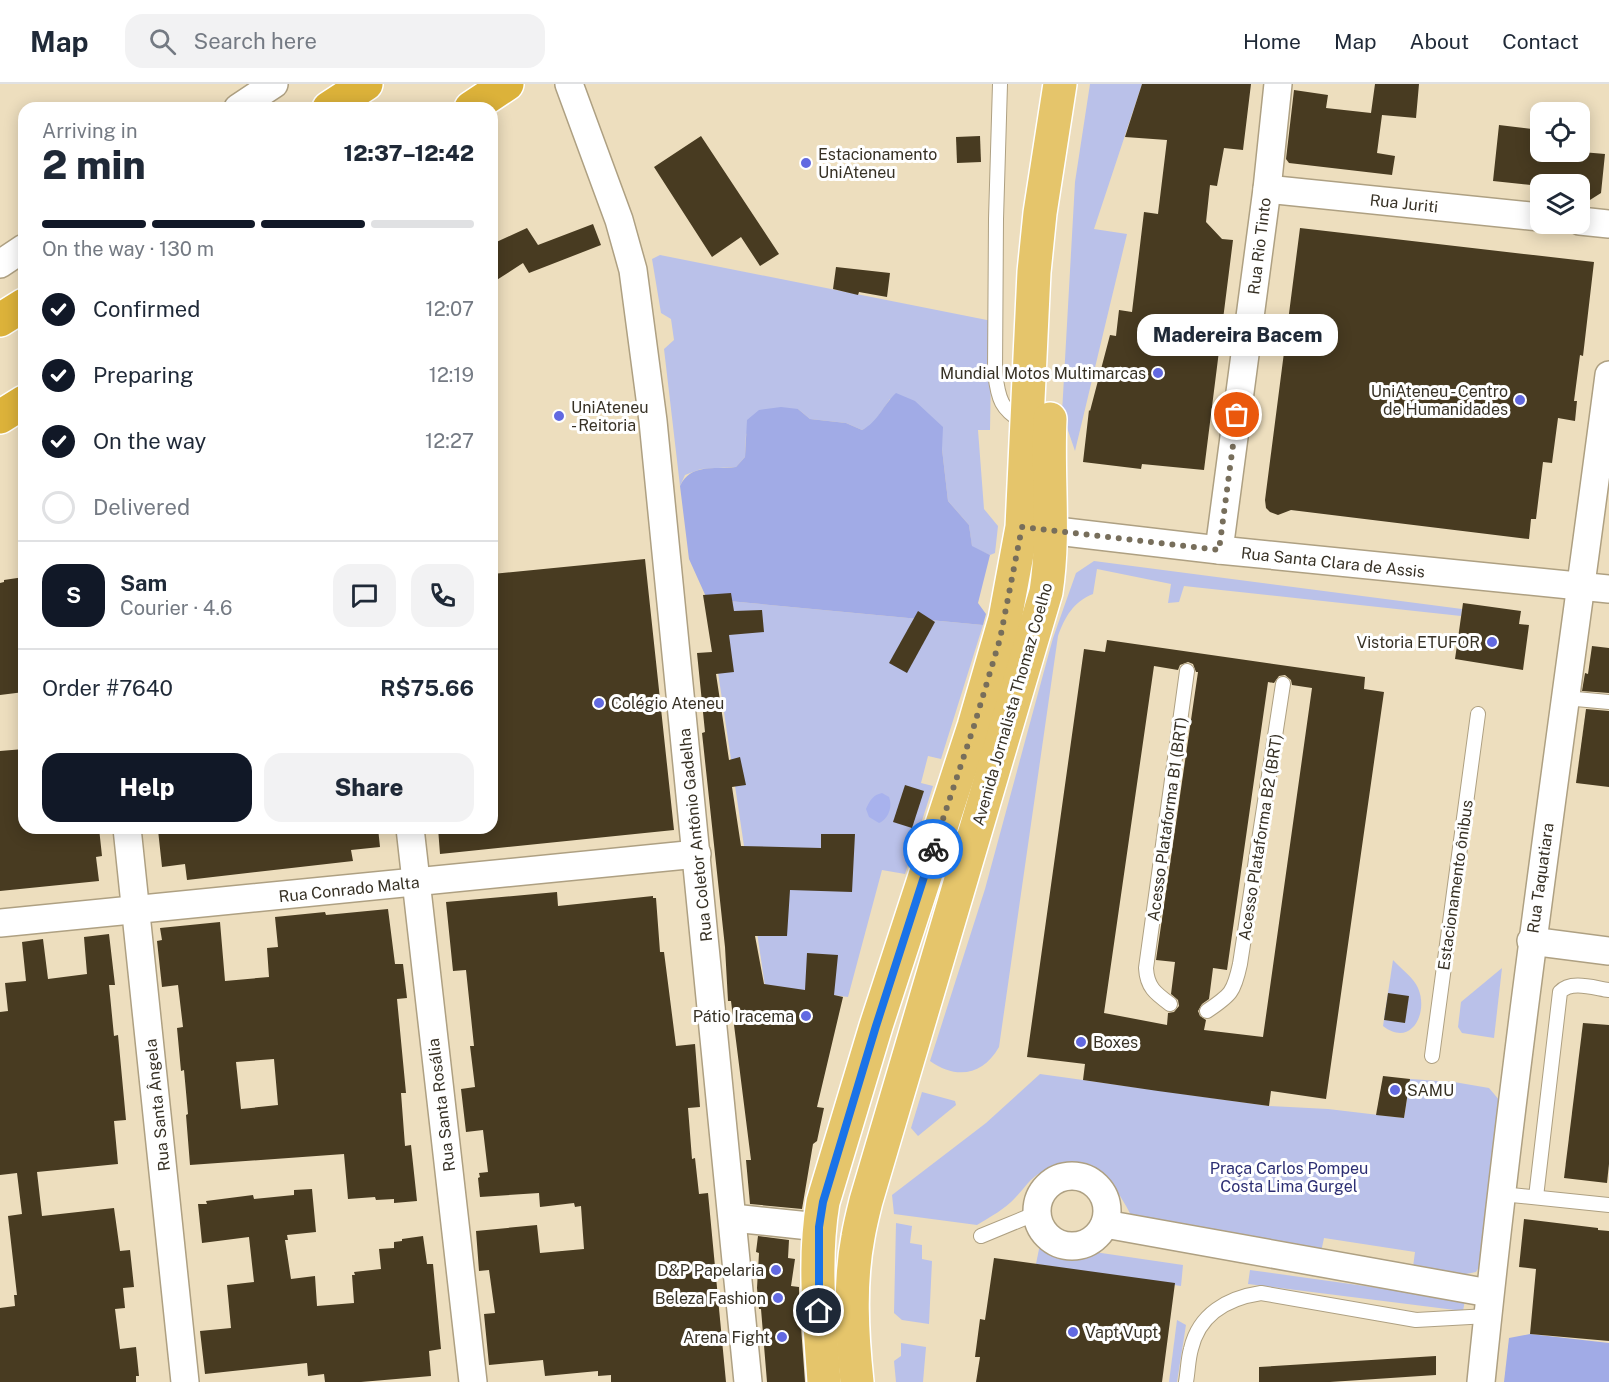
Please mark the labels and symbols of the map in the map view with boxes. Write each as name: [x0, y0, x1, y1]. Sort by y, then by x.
place label: Estacionamento UniAteneu: [818, 145, 937, 182]
marker: Estacionamento UniAteneu: [799, 156, 813, 170]
street label: Rua Juriti: [1369, 190, 1439, 217]
street label: Rua Rio Tinto: [1244, 196, 1275, 296]
callout: Madereira Bacem: [1136, 313, 1338, 355]
place label: Mundial Motos Multimarcas: [940, 364, 1146, 383]
marker: Mundial Motos Multimarcas: [1151, 366, 1165, 380]
place label: UniAteneu - Centro de Humanidades: [1371, 382, 1508, 419]
pin: [1211, 389, 1262, 440]
marker: UniAteneu - Centro de Humanidades: [1513, 393, 1527, 407]
place label: UniAteneu - Reitoria: [571, 398, 649, 435]
marker: UniAteneu - Reitoria: [552, 409, 566, 423]
street label: Rua Santa Clara de Assis: [1240, 543, 1426, 582]
street label: Avenida Jornalista Thomaz Coelho: [969, 580, 1056, 828]
place label: Vistoria ETUFOR: [1356, 633, 1480, 652]
marker: Vistoria ETUFOR: [1485, 635, 1499, 649]
place label: Colégio Ateneu: [611, 694, 724, 713]
marker: Colégio Ateneu: [592, 696, 606, 710]
street label: Acesso Plataforma B1 (BRT): [1144, 716, 1191, 922]
street label: Rua Coletor Antônio Gadelha: [675, 727, 716, 943]
street label: Acesso Plataforma B2 (BRT): [1235, 732, 1286, 942]
street label: Estacionamento ônibus: [1434, 799, 1477, 972]
courier: [903, 819, 963, 879]
street label: Rua Taquatiara: [1523, 822, 1558, 934]
street label: Rua Conrado Malta: [278, 873, 420, 906]
place label: Pátio Iracema: [693, 1007, 794, 1026]
marker: Pátio Iracema: [799, 1009, 813, 1023]
place label: Boxes: [1093, 1033, 1138, 1052]
marker: Boxes: [1074, 1035, 1088, 1049]
street label: Rua Santa Rosália: [424, 1037, 459, 1173]
street label: Rua Santa Ângela: [140, 1038, 174, 1172]
place label: SAMU: [1407, 1081, 1454, 1100]
marker: SAMU: [1388, 1083, 1402, 1097]
park label: Praça Carlos Pompeu Costa Lima Gurgel: [1210, 1159, 1368, 1196]
place label: D&P Papelaria: [657, 1261, 764, 1280]
marker: D&P Papelaria: [769, 1263, 783, 1277]
pin: [793, 1285, 844, 1336]
place label: Beleza Fashion: [655, 1289, 766, 1308]
marker: Beleza Fashion: [771, 1291, 785, 1305]
place label: Vapt Vupt: [1085, 1323, 1158, 1342]
marker: Vapt Vupt: [1066, 1325, 1080, 1339]
place label: Arena Fight: [683, 1328, 770, 1347]
marker: Arena Fight: [775, 1330, 789, 1344]

